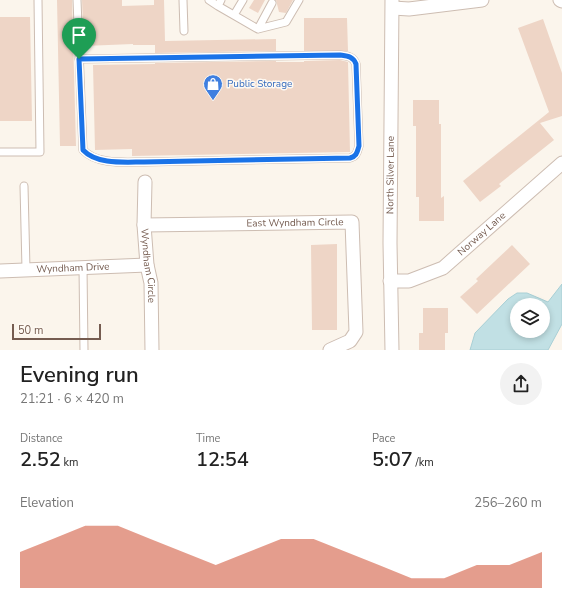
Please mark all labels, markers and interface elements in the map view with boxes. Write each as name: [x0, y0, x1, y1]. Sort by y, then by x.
pin: [62, 18, 96, 59]
icon: arrive: [68, 24, 90, 46]
shop icon: Public Storage: [202, 73, 224, 101]
place label: Public Storage: [227, 77, 292, 91]
street label: North Silver Lane: [383, 136, 398, 214]
street label: Norway Lane: [455, 209, 509, 259]
street label: East Wyndham Circle: [246, 215, 344, 231]
street label: Wyndham Circle: [137, 228, 158, 303]
street label: Wyndham Drive: [36, 260, 110, 277]
map controls: [510, 298, 550, 338]
button: layers: [510, 298, 550, 338]
scale bar: [12, 322, 101, 341]
text: 50 m: [18, 323, 43, 338]
text: Evening run: [20, 360, 139, 390]
button: share: [500, 363, 542, 405]
text: 21:21 · 6 × 420 m: [20, 390, 124, 408]
text: Distance: [20, 431, 63, 446]
text: Time: [196, 431, 220, 446]
text: Pace: [372, 431, 395, 446]
text: 2.52: [20, 446, 61, 473]
text: 12:54: [196, 446, 249, 473]
text: 5:07: [372, 446, 413, 473]
text: km: [61, 455, 79, 470]
text: /km: [413, 455, 434, 470]
text: Elevation: [20, 494, 74, 512]
text: 256–260 m: [474, 494, 542, 512]

